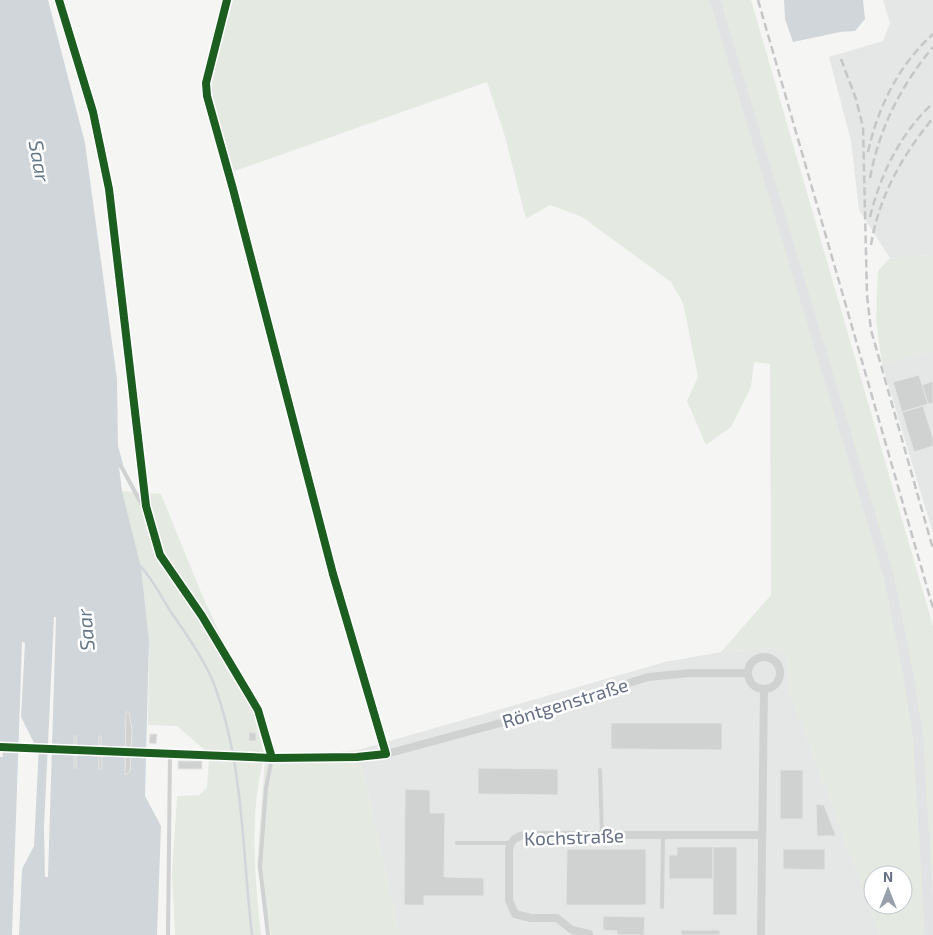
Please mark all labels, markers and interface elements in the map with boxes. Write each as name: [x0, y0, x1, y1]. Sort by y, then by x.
water label: Saar: [25, 138, 56, 185]
water label: Saar: [71, 607, 99, 652]
street label: Röntgenstraße: [499, 672, 631, 733]
street label: Kochstraße: [524, 823, 624, 850]
north arrow: [863, 865, 913, 915]
text: N: [883, 868, 893, 885]

